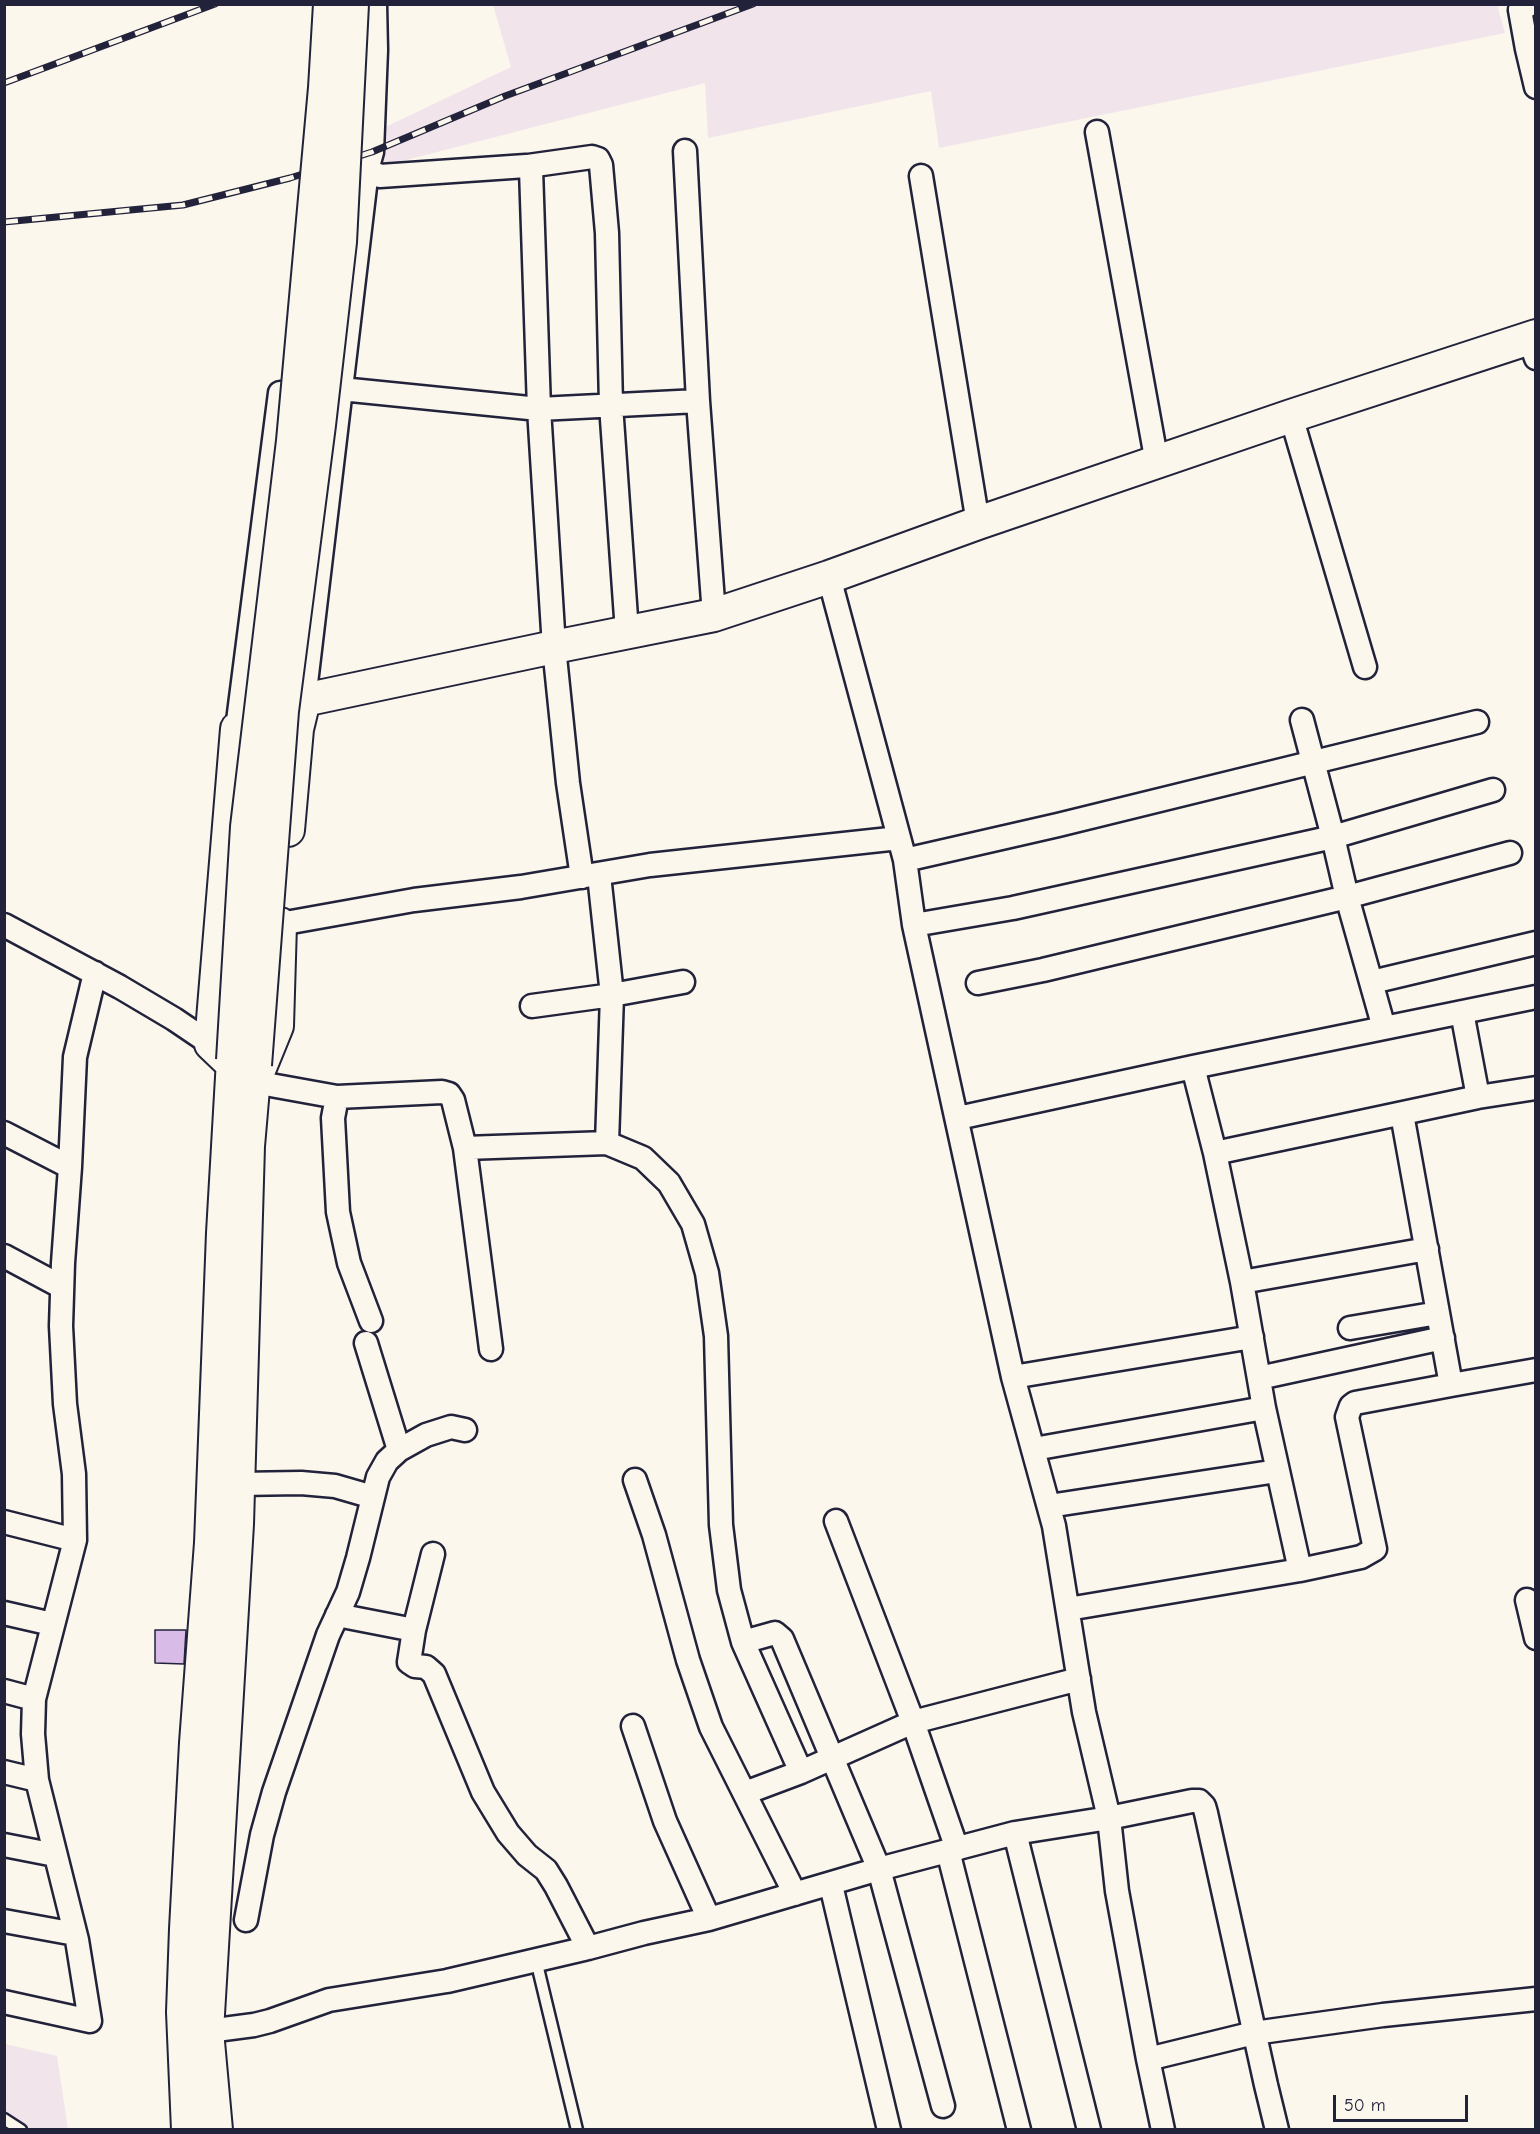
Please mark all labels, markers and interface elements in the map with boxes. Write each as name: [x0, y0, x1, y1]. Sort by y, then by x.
scale bar: [1336, 2083, 1471, 2121]
text: 50 m: [1344, 2095, 1386, 2116]

